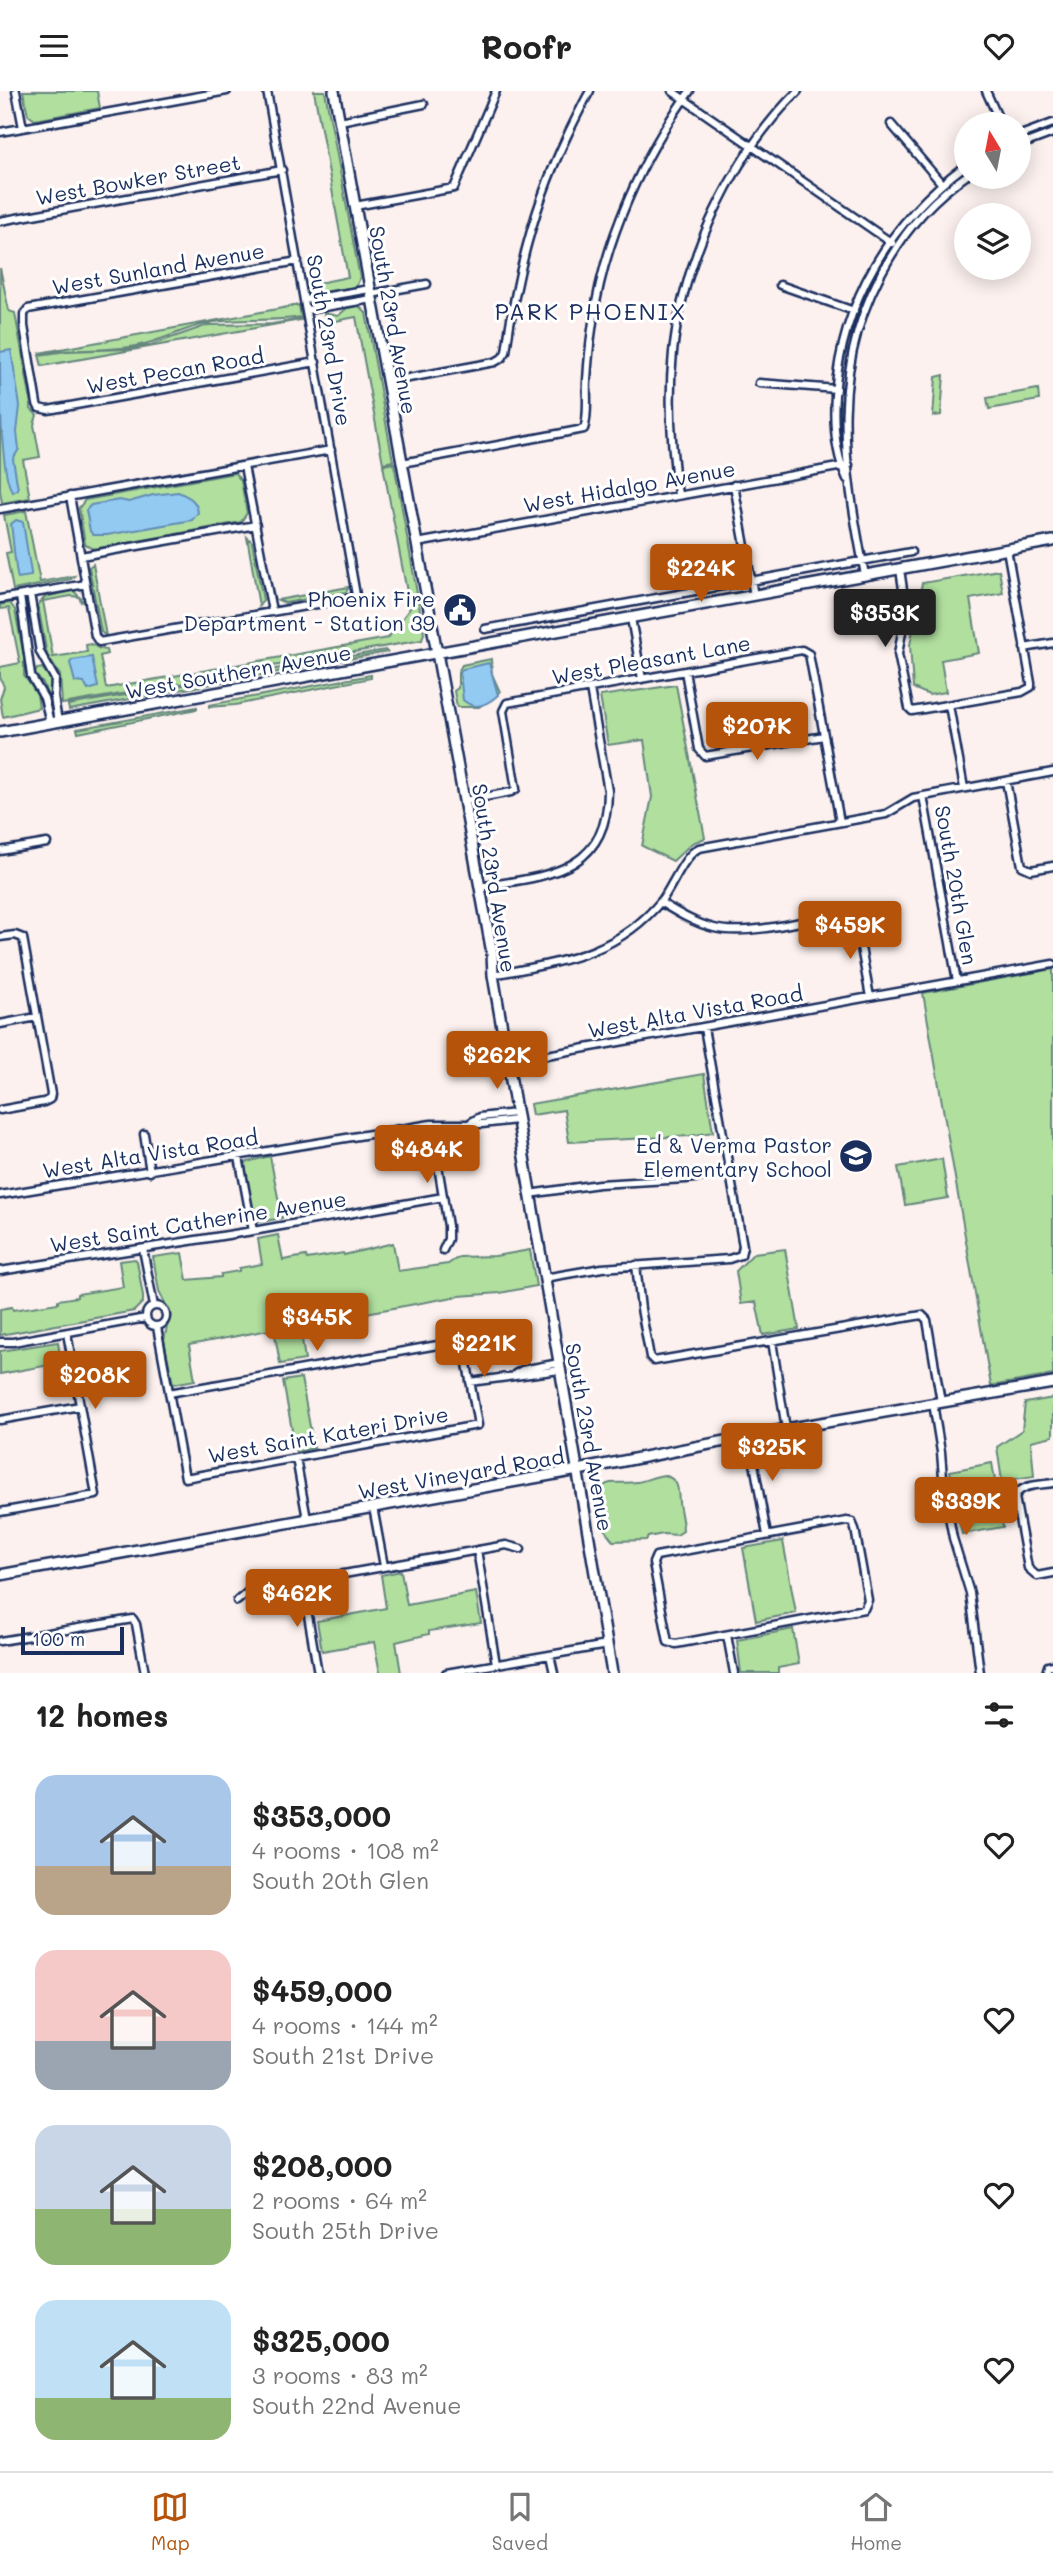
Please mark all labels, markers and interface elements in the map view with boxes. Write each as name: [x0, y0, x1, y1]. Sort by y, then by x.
text: Roofr: [481, 25, 572, 67]
icon: menu: [35, 27, 73, 65]
icon: heart: [980, 27, 1018, 65]
north arrow: [954, 112, 1031, 189]
map controls: [954, 112, 1031, 280]
street label: West Bowker Street: [33, 148, 243, 210]
button: layers: [954, 203, 1031, 280]
street label: South 23rd Avenue: [364, 224, 424, 416]
street label: West Sunland Avenue: [50, 236, 266, 300]
street label: South 23rd Drive: [302, 252, 358, 428]
district label: PARK PHOENIX: [495, 296, 687, 326]
street label: West Pecan Road: [84, 341, 266, 399]
street label: West Hidalgo Avenue: [521, 454, 737, 518]
pin: $224K: [652, 545, 750, 604]
text: $224K: [666, 552, 736, 582]
place label: Phoenix Fire Department - Station 39: [184, 585, 435, 636]
pin: $353K: [836, 589, 934, 649]
public building icon: Phoenix Fire Department - Station 39: [441, 591, 479, 629]
text: $353K: [850, 597, 920, 627]
street label: West Pleasant Lane: [549, 628, 753, 690]
street label: West Southern Avenue: [123, 638, 353, 704]
pin: $207K: [708, 703, 806, 762]
text: $207K: [722, 710, 792, 740]
street label: South 23rd Avenue: [467, 782, 523, 974]
street label: South 20th Glen: [930, 803, 984, 967]
pin: $459K: [801, 901, 899, 961]
text: $459K: [814, 909, 886, 939]
street label: West Alta Vista Road: [585, 979, 805, 1043]
pin: $262K: [448, 1031, 546, 1091]
text: $262K: [463, 1039, 531, 1069]
street label: West Alta Vista Road: [40, 1123, 260, 1183]
pin: $484K: [378, 1125, 476, 1185]
place label: Ed & Verma Pastor Elementary School: [636, 1131, 832, 1182]
text: $484K: [391, 1133, 463, 1163]
school or university icon: Ed & Verma Pastor Elementary School: [837, 1137, 875, 1175]
street label: West Saint Catherine Avenue: [48, 1184, 348, 1258]
pin: $345K: [268, 1293, 366, 1353]
text: $345K: [281, 1301, 353, 1331]
pin: $221K: [435, 1319, 533, 1379]
text: $221K: [451, 1327, 517, 1357]
street label: South 23rd Avenue: [560, 1341, 620, 1533]
pin: $208K: [46, 1351, 144, 1411]
text: $208K: [59, 1359, 131, 1389]
street label: West Saint Kateri Drive: [206, 1400, 450, 1468]
pin: $325K: [723, 1423, 821, 1483]
text: $325K: [737, 1431, 807, 1461]
street label: West Vineyard Road: [356, 1442, 566, 1504]
pin: $339K: [917, 1477, 1015, 1537]
text: $339K: [931, 1485, 1001, 1515]
pin: $462K: [248, 1569, 346, 1629]
text: $462K: [262, 1577, 332, 1607]
scale bar: [21, 1624, 124, 1656]
text: 100 m: [32, 1626, 85, 1651]
text: 12 homes: [35, 1695, 168, 1735]
icon: filters: [980, 1696, 1018, 1734]
text: $353,000: [252, 1795, 391, 1835]
icon: home: [91, 1803, 175, 1887]
icon: heart: [980, 1826, 1018, 1864]
text: 4 rooms · 108 m²: [252, 1835, 439, 1865]
text: South 20th Glen: [252, 1865, 429, 1895]
text: $459,000: [252, 1970, 392, 2010]
icon: home: [91, 1978, 175, 2062]
icon: heart: [980, 2001, 1018, 2039]
text: 4 rooms · 144 m²: [252, 2010, 438, 2040]
text: South 21st Drive: [252, 2040, 434, 2070]
text: $208,000: [252, 2145, 392, 2185]
icon: home: [91, 2153, 175, 2237]
icon: heart: [980, 2176, 1018, 2214]
text: 2 rooms · 64 m²: [252, 2185, 427, 2215]
text: South 25th Drive: [252, 2215, 439, 2245]
text: $325,000: [252, 2320, 390, 2360]
icon: home: [91, 2328, 175, 2412]
icon: heart: [980, 2351, 1018, 2389]
text: 3 rooms · 83 m²: [252, 2360, 428, 2390]
text: South 22nd Avenue: [252, 2390, 462, 2420]
tab: Map: [151, 2488, 190, 2555]
tab: Saved: [492, 2488, 548, 2555]
tab: Home: [850, 2488, 902, 2555]

